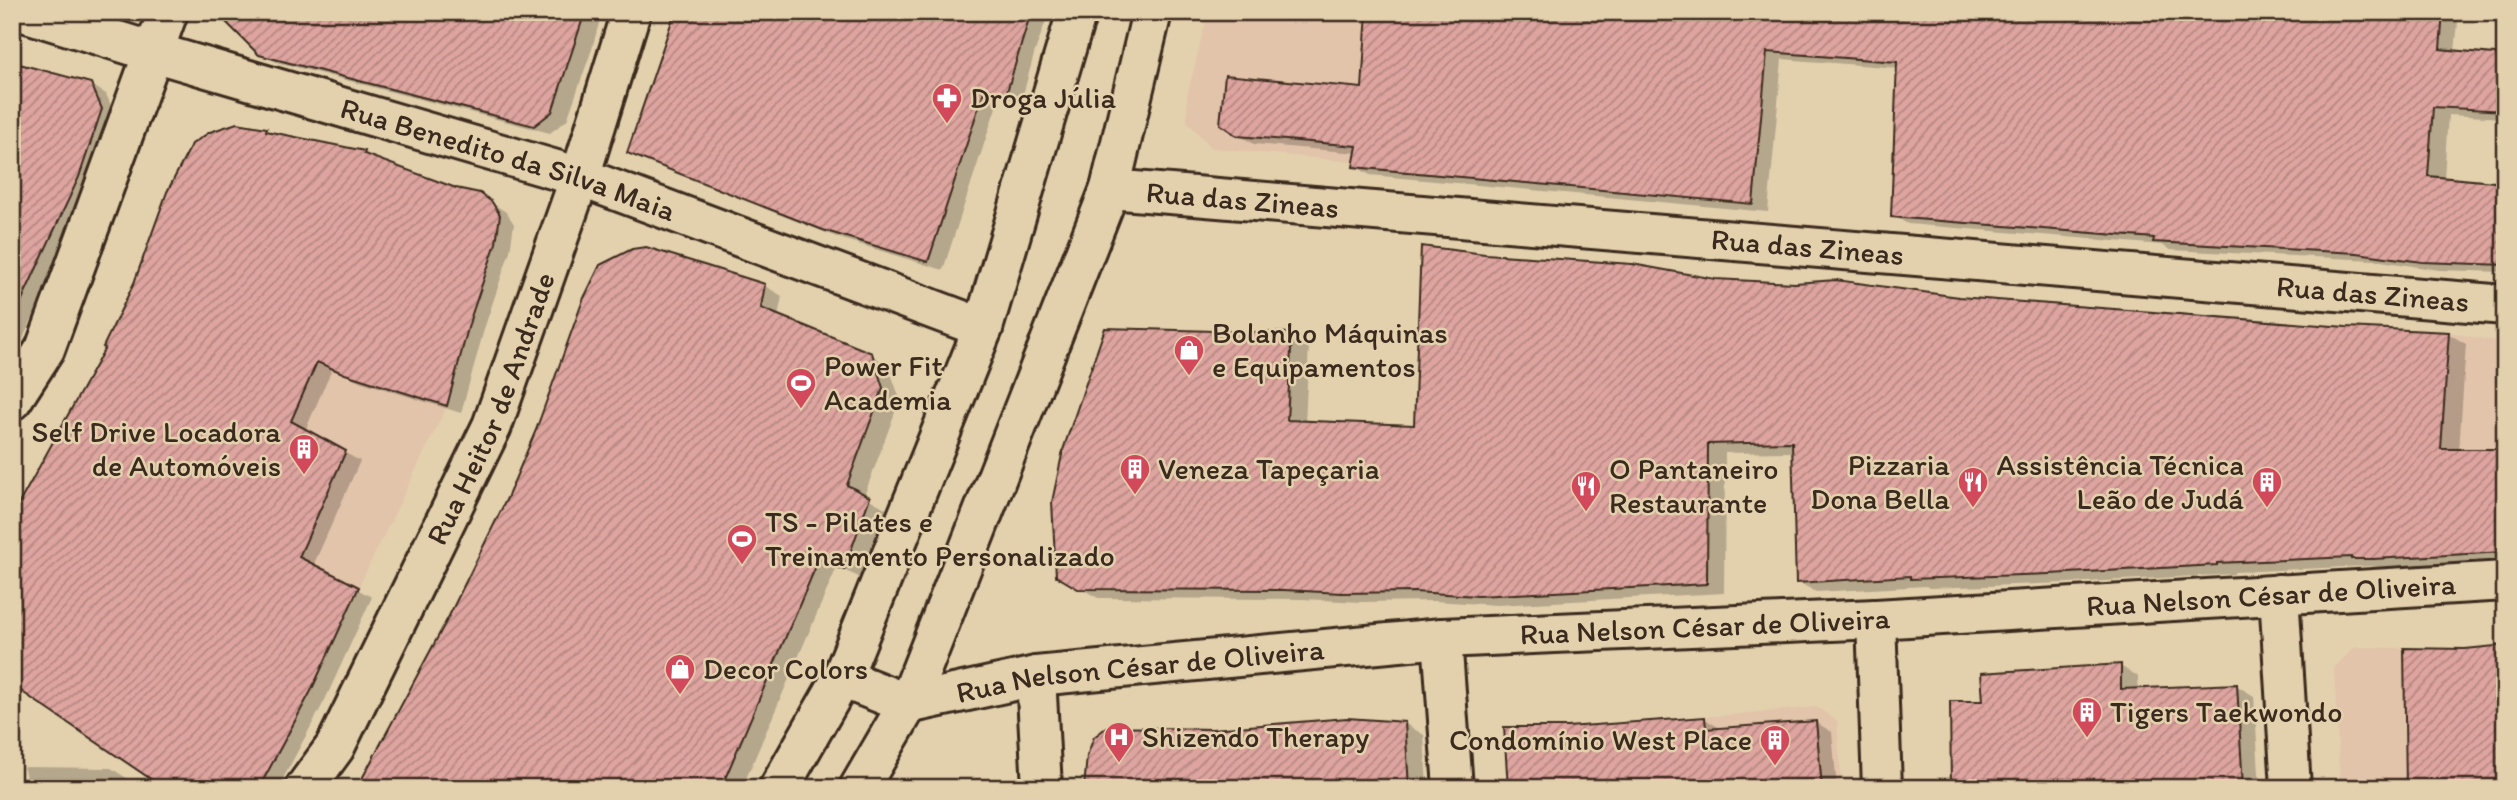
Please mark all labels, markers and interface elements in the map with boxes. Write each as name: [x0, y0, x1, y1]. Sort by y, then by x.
place label: Droga Júlia: [970, 79, 1116, 116]
pharmacy icon: Droga Júlia: [930, 81, 964, 125]
street label: Rua Benedito da Silva Maia: [336, 89, 681, 229]
street label: Rua das Zineas: [1145, 173, 1341, 226]
street label: Rua das Zineas: [1710, 220, 1906, 273]
street label: Rua Heitor de Andrade: [418, 267, 563, 551]
street label: Rua das Zineas: [2275, 267, 2471, 320]
place label: Bolanho Máquinas e Equipamentos: [1212, 314, 1448, 385]
shop icon: Bolanho Máquinas e Equipamentos: [1172, 333, 1206, 377]
place label: Power Fit Academia: [824, 347, 952, 418]
sports icon: Power Fit Academia: [784, 366, 818, 410]
place label: Self Drive Locadora de Automóveis: [32, 413, 281, 484]
building icon: Self Drive Locadora de Automóveis: [287, 432, 321, 476]
place label: Pizzaria Dona Bella: [1810, 446, 1950, 517]
place label: Assistência Técnica Leão de Judá: [1997, 446, 2244, 517]
place label: Veneza Tapeçaria: [1158, 450, 1380, 487]
place label: O Pantaneiro Restaurante: [1609, 450, 1779, 521]
building icon: Veneza Tapeçaria: [1118, 452, 1152, 496]
restaurant icon: Pizzaria Dona Bella: [1956, 465, 1990, 509]
building icon: Assistência Técnica Leão de Judá: [2250, 465, 2284, 509]
restaurant icon: O Pantaneiro Restaurante: [1569, 469, 1603, 513]
place label: TS - Pilates e Treinamento Personalizado: [765, 503, 1115, 574]
sports icon: TS - Pilates e Treinamento Personalizado: [725, 522, 759, 566]
street label: Rua Nelson César de Oliveira: [2085, 565, 2458, 624]
street label: Rua Nelson César de Oliveira: [1519, 599, 1892, 653]
street label: Rua Nelson César de Oliveira: [953, 630, 1326, 711]
place label: Decor Colors: [703, 650, 868, 687]
shop icon: Decor Colors: [663, 652, 697, 696]
place label: Tigers Taekwondo: [2110, 693, 2342, 730]
building icon: Tigers Taekwondo: [2070, 695, 2104, 739]
place label: Shizendo Therapy: [1142, 718, 1369, 755]
hospital icon: Shizendo Therapy: [1102, 720, 1136, 764]
place label: Condomínio West Place: [1449, 721, 1752, 758]
building icon: Condomínio West Place: [1758, 723, 1792, 767]

